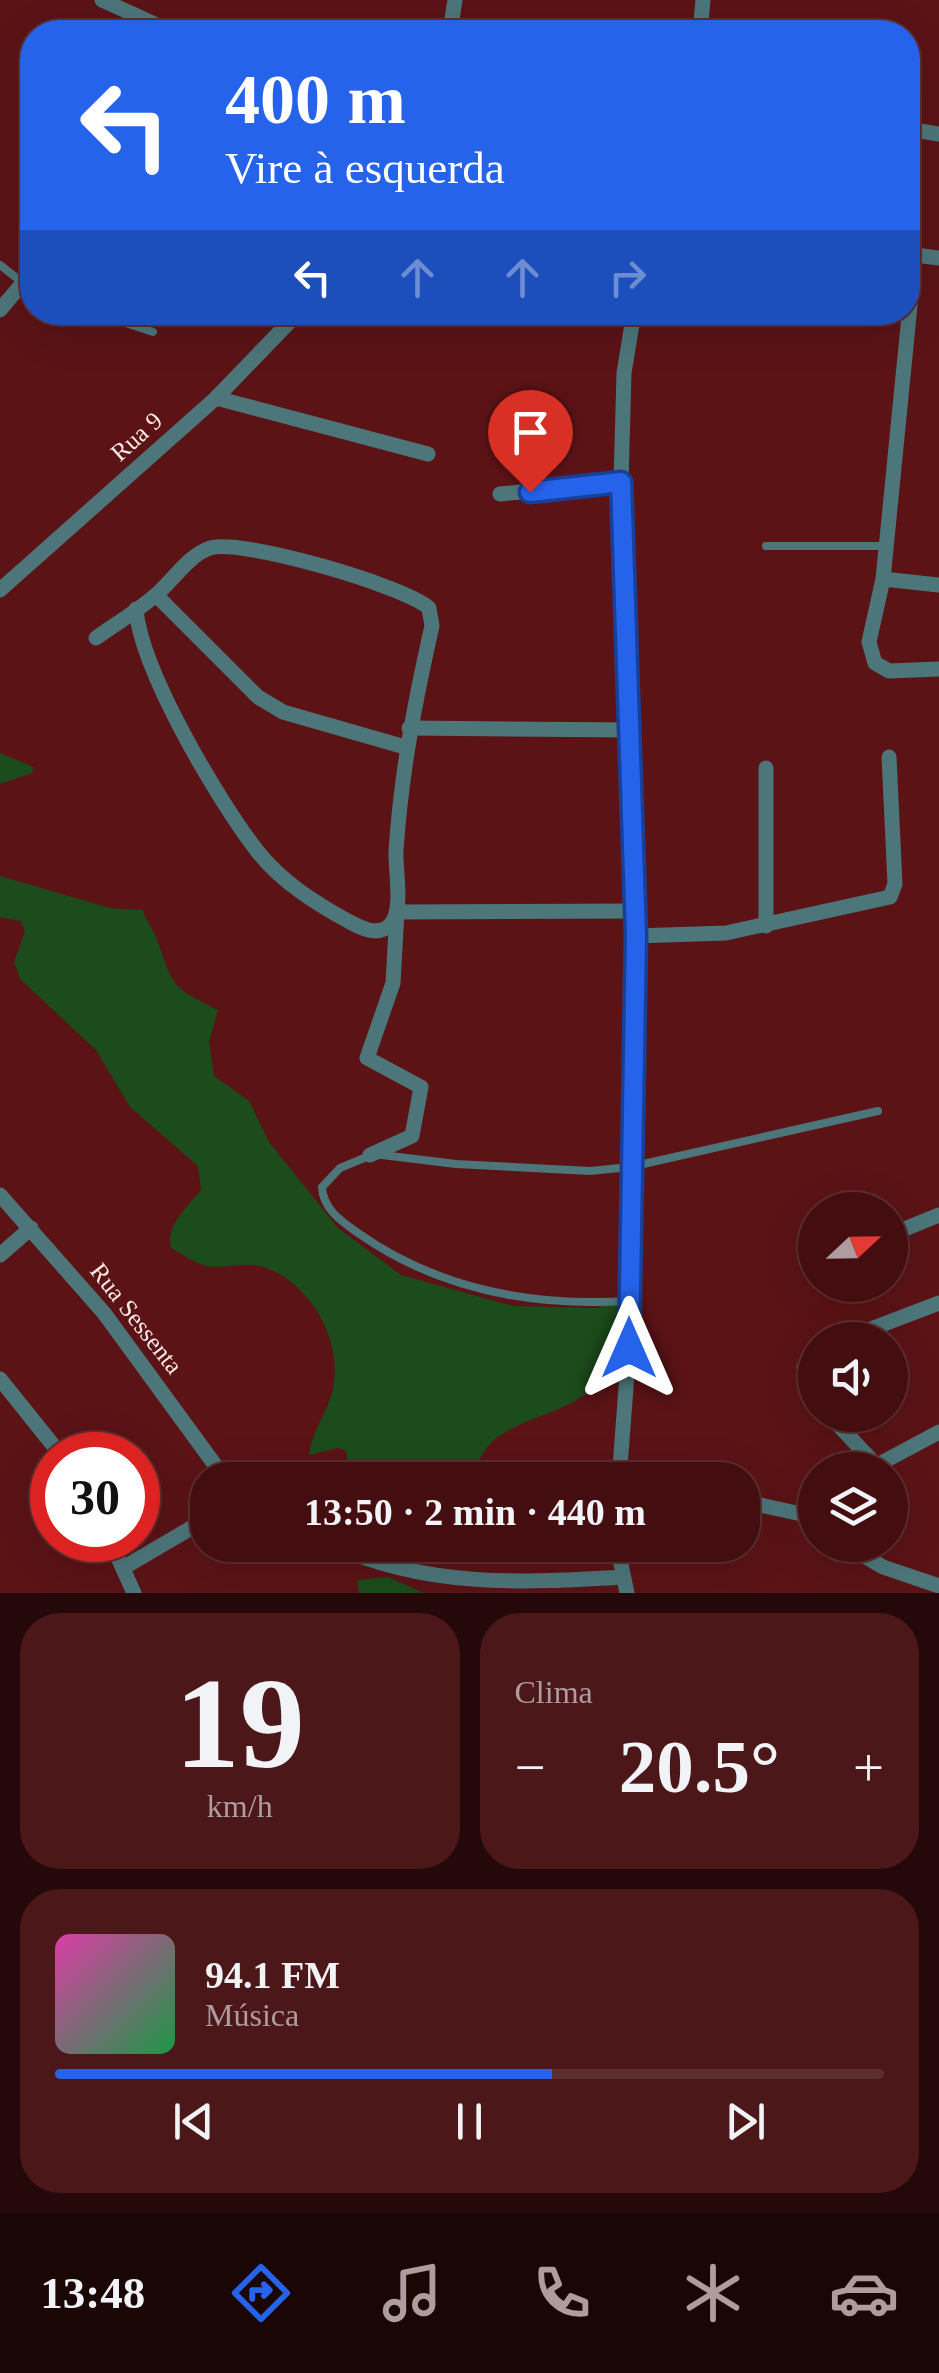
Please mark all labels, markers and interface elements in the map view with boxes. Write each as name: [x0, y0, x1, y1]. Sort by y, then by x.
icon: left: [60, 60, 190, 190]
text: 400 m: [225, 61, 406, 138]
text: Vire à esquerda: [225, 143, 505, 193]
icon: left: [285, 250, 340, 305]
icon: ahead: [390, 250, 445, 305]
icon: ahead: [495, 250, 550, 305]
icon: right: [600, 250, 655, 305]
pin: [488, 390, 573, 493]
icon: arrive: [503, 405, 558, 460]
street label: Rua 9: [105, 407, 167, 466]
north arrow: [798, 1192, 908, 1302]
map controls: [798, 1192, 908, 1562]
street label: Rua Sessenta: [85, 1258, 188, 1379]
position arrow: [577, 1296, 681, 1400]
button: sound: [798, 1322, 908, 1432]
speed limit sign: 30: [30, 1432, 160, 1562]
button: layers: [798, 1452, 908, 1562]
text: 13:50 · 2 min · 440 m: [304, 1491, 646, 1533]
text: 19: [175, 1651, 305, 1795]
text: Clima: [515, 1674, 593, 1710]
text: 20.5°: [619, 1725, 780, 1808]
text: −: [515, 1737, 546, 1798]
text: +: [853, 1737, 884, 1798]
text: km/h: [207, 1788, 273, 1824]
text: 94.1 FM: [205, 1954, 340, 1996]
text: Música: [205, 1997, 299, 2033]
icon: previous: [166, 2094, 221, 2149]
icon: pause: [442, 2094, 497, 2149]
icon: next: [718, 2094, 773, 2149]
icon: directions: [226, 2258, 296, 2328]
icon: music: [377, 2258, 447, 2328]
icon: phone: [527, 2258, 597, 2328]
icon: climate: [678, 2258, 748, 2328]
icon: car: [829, 2258, 899, 2328]
text: 13:48: [40, 2268, 145, 2318]

